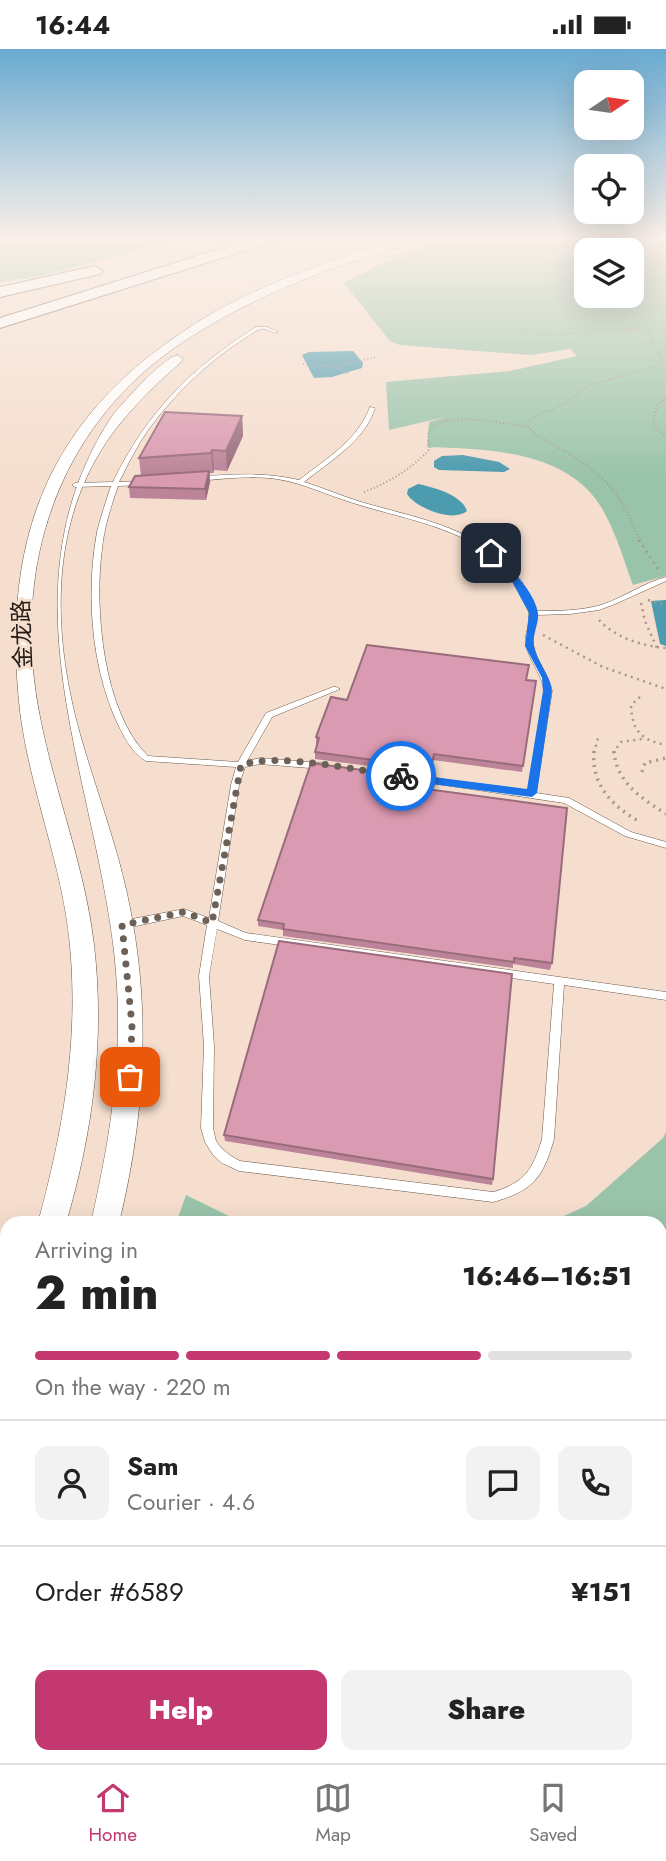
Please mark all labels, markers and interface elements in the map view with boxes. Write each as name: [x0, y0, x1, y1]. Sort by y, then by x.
text: 16:44: [35, 6, 110, 44]
north arrow: [574, 70, 644, 140]
map controls: [574, 70, 644, 308]
button: locate: [574, 154, 644, 224]
button: layers: [574, 238, 644, 308]
pin: [461, 523, 521, 583]
icon: home: [472, 534, 510, 572]
street label: 金龙路: [4, 599, 40, 669]
courier: [366, 741, 436, 811]
icon: bike: [382, 757, 420, 795]
pin: [100, 1047, 160, 1107]
icon: bag: [111, 1058, 149, 1096]
text: Arriving in: [35, 1233, 138, 1267]
text: 16:46–16:51: [462, 1257, 632, 1295]
text: 2 min: [35, 1260, 159, 1326]
text: On the way · 220 m: [35, 1370, 231, 1404]
button: person: [35, 1446, 109, 1520]
button: chat: [466, 1446, 540, 1520]
button: phone: [558, 1446, 632, 1520]
text: Sam: [127, 1447, 179, 1485]
text: Courier · 4.6: [127, 1485, 255, 1519]
text: Order #6589: [35, 1573, 184, 1611]
text: ¥151: [571, 1573, 632, 1611]
button: Help: [35, 1670, 327, 1750]
button: Share: [341, 1670, 632, 1750]
tab: Home: [89, 1779, 137, 1848]
tab: Map: [314, 1779, 352, 1848]
tab: Saved: [529, 1779, 577, 1848]

